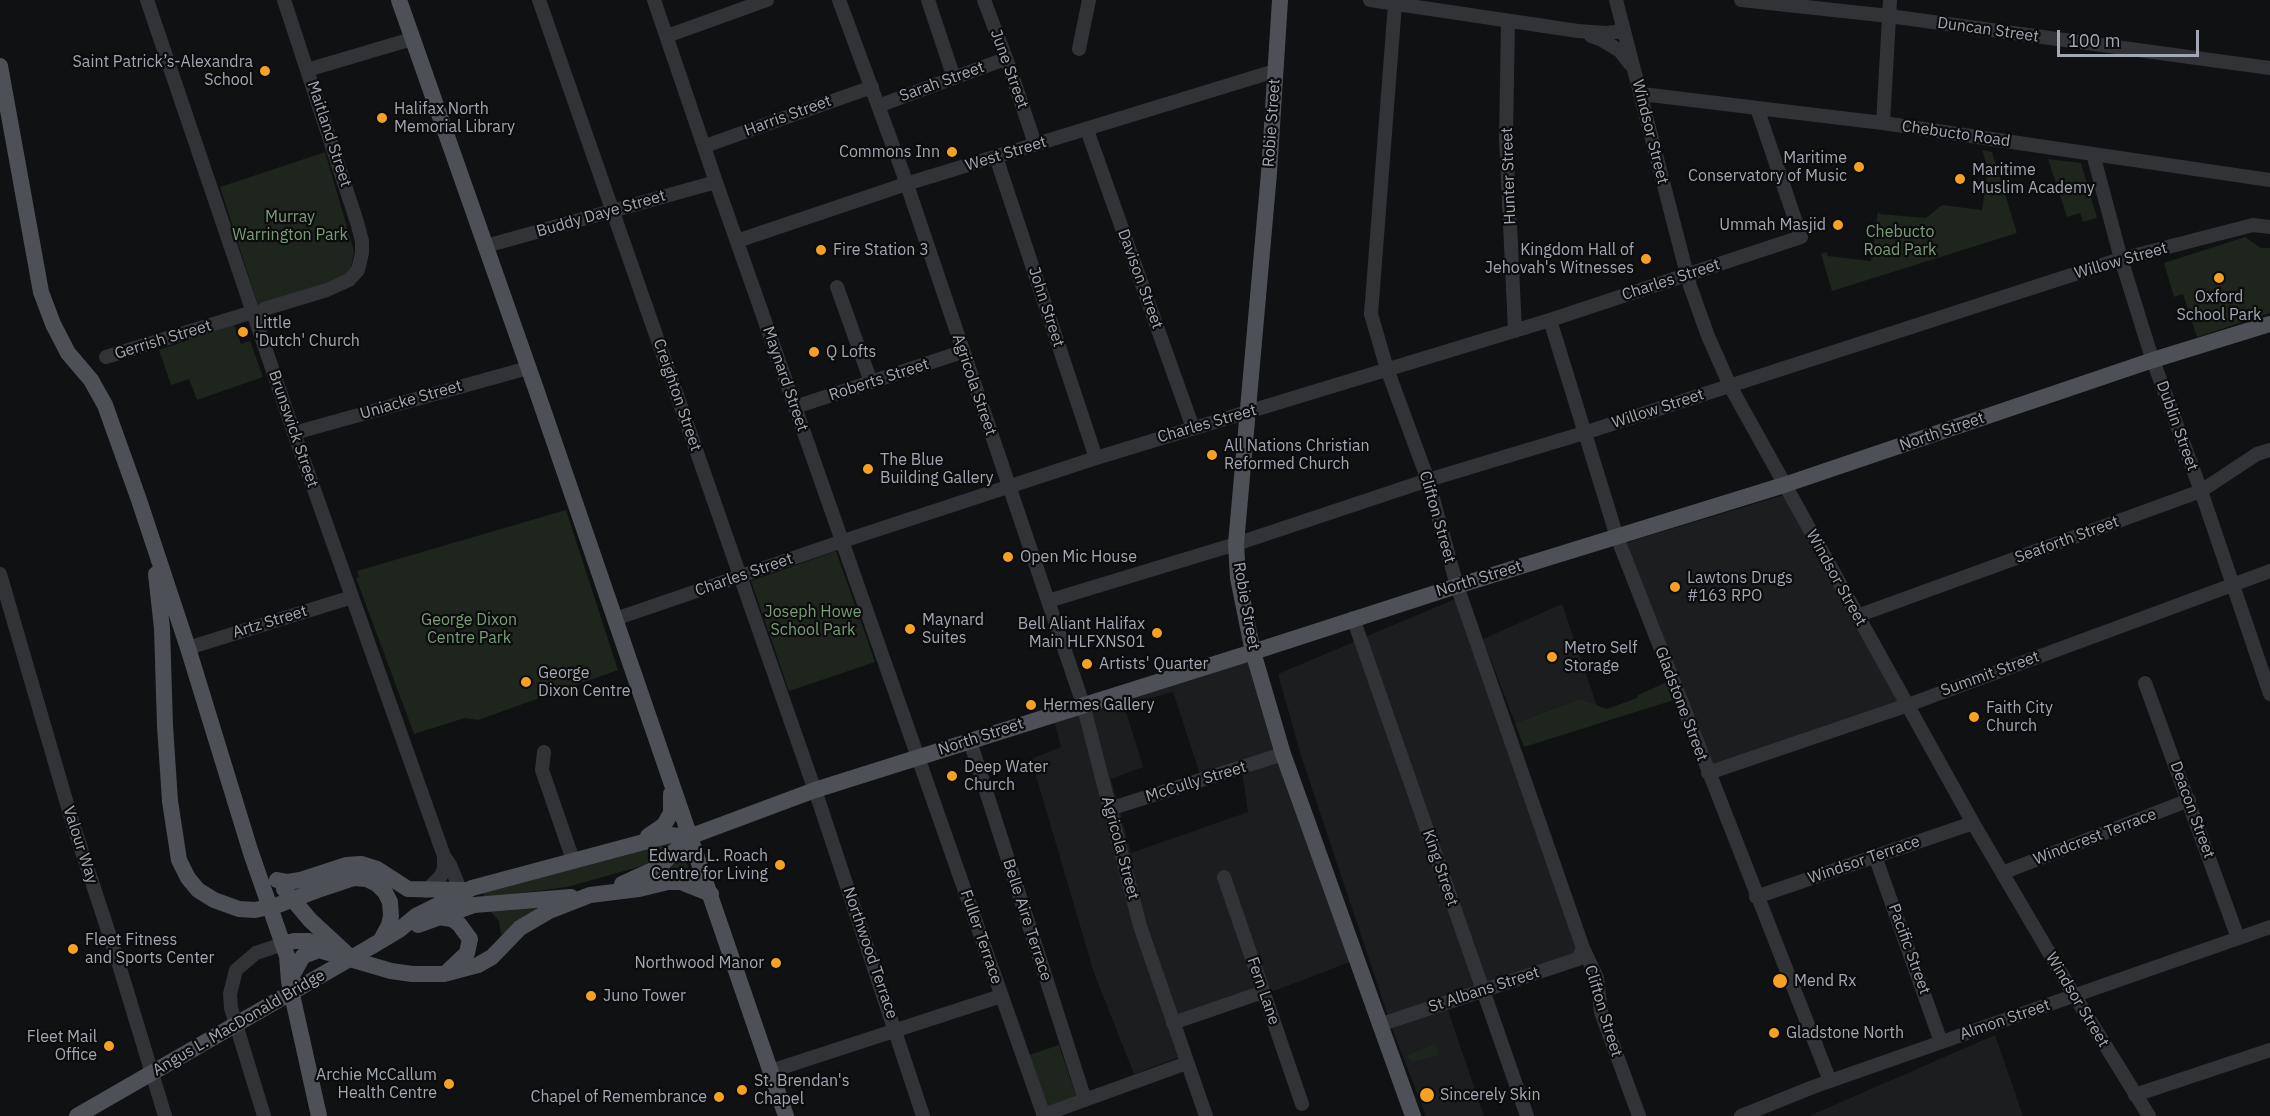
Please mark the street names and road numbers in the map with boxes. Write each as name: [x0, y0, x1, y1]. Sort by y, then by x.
street label: Duncan Street: [1936, 13, 2040, 47]
street label: June Street: [986, 27, 1032, 111]
street label: Sarah Street: [897, 58, 987, 106]
street label: Robie Street: [1259, 78, 1285, 168]
street label: Windsor Street: [1628, 78, 1672, 186]
street label: Maitland Street: [303, 79, 355, 189]
street label: Harris Street: [742, 91, 834, 141]
street label: Chebucto Road: [1901, 117, 2011, 151]
street label: Hunter Street: [1498, 127, 1520, 225]
street label: West Street: [963, 133, 1049, 175]
street label: Buddy Daye Street: [534, 186, 668, 242]
street label: Davison Street: [1113, 227, 1167, 331]
street label: Willow Street: [2072, 239, 2170, 283]
street label: Charles Street: [1620, 255, 1722, 305]
street label: John Street: [1024, 265, 1068, 349]
street label: Gerrish Street: [112, 316, 214, 364]
street label: Maynard Street: [758, 324, 812, 434]
street label: Agricola Street: [948, 332, 1000, 438]
street label: Creighton Street: [649, 336, 705, 454]
street label: Roberts Street: [827, 355, 931, 405]
street label: Brunswick Street: [264, 368, 322, 490]
street label: Uniacke Street: [358, 376, 464, 424]
street label: Dublin Street: [2152, 378, 2202, 474]
street label: Willow Street: [1610, 385, 1706, 433]
street label: Charles Street: [1155, 401, 1259, 447]
street label: North Street: [1897, 409, 1987, 455]
street label: Clifton Street: [1415, 469, 1459, 565]
street label: Seaforth Street: [2012, 512, 2122, 568]
street label: Windsor Street: [1802, 527, 1870, 629]
street label: Charles Street: [693, 549, 795, 601]
street label: North Street: [1434, 557, 1524, 601]
street label: Robie Street: [1229, 561, 1263, 651]
street label: Artz Street: [230, 602, 310, 642]
street label: Gladstone Street: [1650, 644, 1712, 764]
street label: Summit Street: [1938, 647, 2042, 701]
street label: North Street: [936, 714, 1026, 760]
street label: McCully Street: [1143, 758, 1249, 806]
street label: Deacon Street: [2166, 759, 2218, 861]
street label: Agricola Street: [1097, 794, 1143, 902]
street label: Valour Way: [58, 804, 102, 886]
street label: Windcrest Terrace: [2031, 805, 2159, 869]
street label: King Street: [1418, 827, 1462, 909]
street label: Windsor Terrace: [1806, 832, 1922, 888]
street label: Belle Aire Terrace: [998, 857, 1056, 983]
street label: Northwood Terrace: [838, 885, 902, 1021]
street label: Fuller Terrace: [956, 887, 1006, 987]
street label: Pacific Street: [1884, 901, 1934, 997]
street label: Windsor Street: [2041, 949, 2113, 1051]
street label: Fern Lane: [1242, 955, 1284, 1027]
street label: St Albans Street: [1426, 963, 1542, 1017]
street label: Clifton Street: [1580, 963, 1626, 1059]
street label: Angus L. MacDonald Bridge: [149, 966, 329, 1080]
street label: Almon Street: [1957, 996, 2053, 1044]

